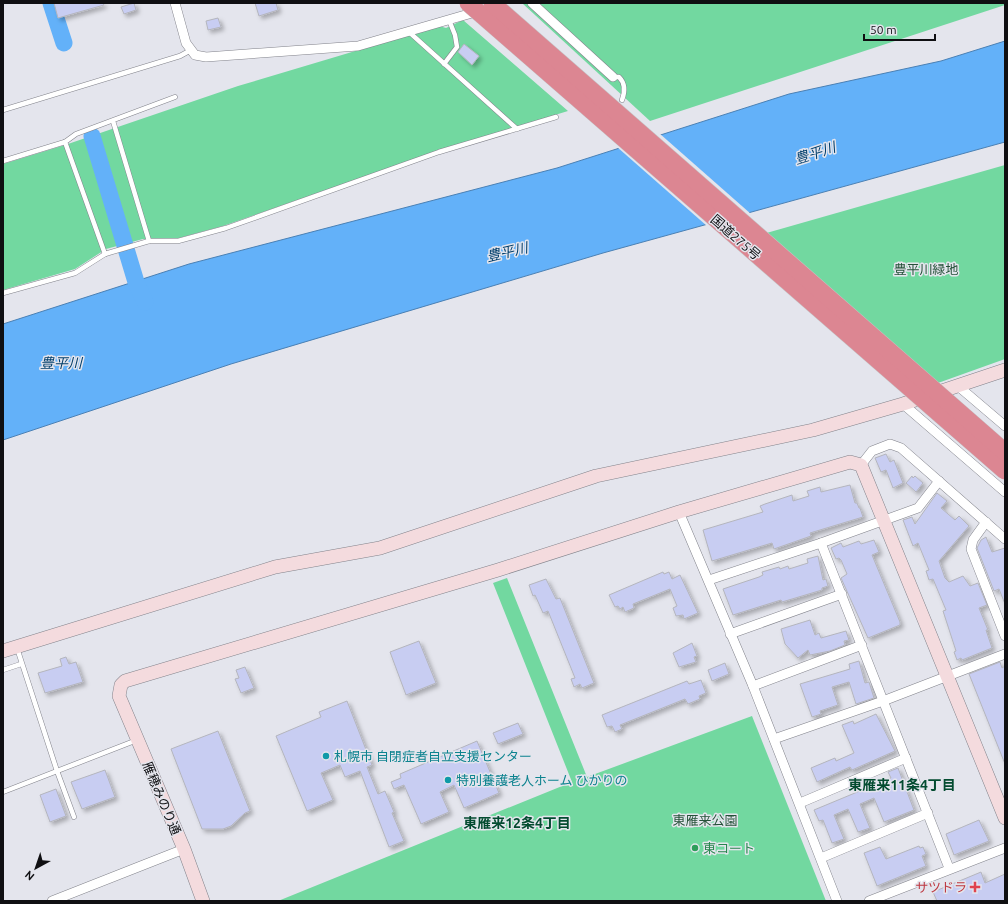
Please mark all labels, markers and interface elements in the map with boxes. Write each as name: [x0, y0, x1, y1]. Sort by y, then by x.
scale bar: [864, 16, 935, 42]
text: 50 m: [870, 23, 897, 36]
water label: 豊平川: [793, 138, 839, 167]
street label: 国道275号: [708, 212, 764, 262]
water label: 豊平川: [485, 239, 531, 265]
park label: 豊平川緑地: [893, 262, 959, 276]
water label: 豊平川: [40, 355, 84, 371]
place label: 札幌市 自閉症者自立支援センター: [334, 749, 532, 763]
marker: 札幌市 自閉症者自立支援センター: [321, 751, 331, 761]
street label: 雁穂みのり通: [140, 759, 184, 837]
place label: 特別養護老人ホーム ひかりの: [456, 773, 628, 787]
marker: 特別養護老人ホーム ひかりの: [443, 775, 453, 785]
district label: 東雁来11条4丁目: [848, 777, 956, 793]
park label: 東雁来公園: [672, 813, 738, 827]
district label: 東雁来12条4丁目: [463, 815, 571, 831]
place label: 東コート: [703, 841, 755, 855]
marker: 東コート: [690, 843, 700, 853]
north arrow: [16, 848, 56, 888]
text: N: [23, 868, 37, 883]
place label: サツドラ: [915, 880, 967, 894]
marker: サツドラ: [970, 882, 980, 892]

